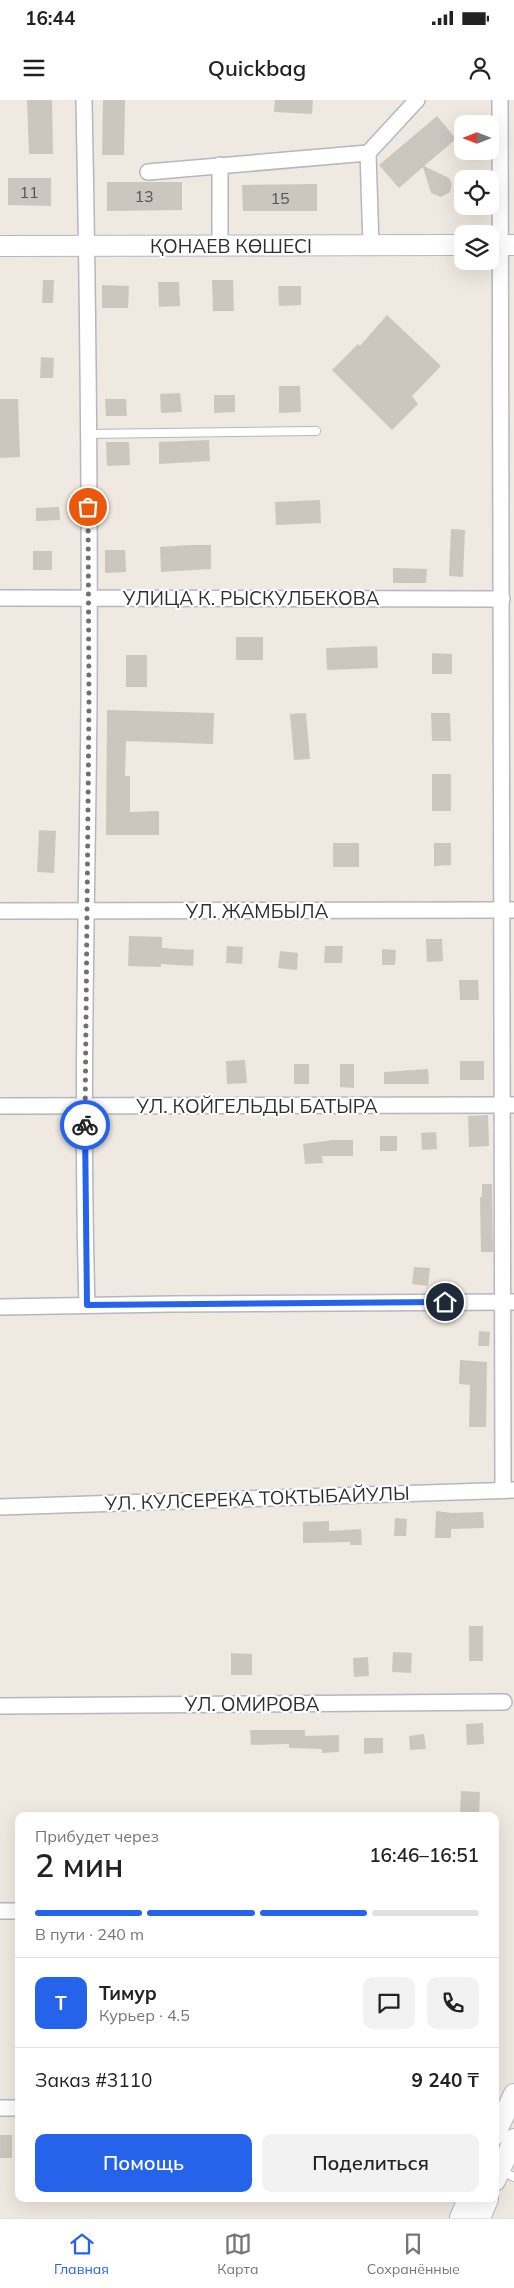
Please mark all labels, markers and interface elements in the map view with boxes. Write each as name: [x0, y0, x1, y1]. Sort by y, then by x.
text: 16:44: [25, 6, 75, 30]
icon: menu: [20, 54, 48, 82]
text: Quickbag: [208, 54, 306, 82]
icon: person: [466, 54, 494, 82]
north arrow: [454, 115, 499, 160]
map controls: [454, 115, 499, 270]
button: locate: [454, 170, 499, 215]
house number: 11: [19, 182, 39, 202]
house number: 13: [134, 186, 154, 206]
house number: 15: [270, 188, 290, 208]
button: layers: [454, 225, 499, 270]
street label: ҚОНАЕВ КӨШЕСІ: [150, 234, 312, 258]
pin: [67, 486, 109, 528]
icon: bag: [74, 493, 102, 521]
street label: УЛИЦА К. РЫСКУЛБЕКОВА: [122, 586, 379, 610]
street label: УЛ. ЖАМБЫЛА: [184, 899, 329, 923]
street label: УЛ. КОЙГЕЛЬДЫ БАТЫРА: [135, 1094, 378, 1118]
courier: [60, 1100, 110, 1150]
icon: bike: [71, 1111, 99, 1139]
pin: [424, 1281, 466, 1323]
icon: home: [431, 1288, 459, 1316]
street label: УЛ. КУЛСЕРЕКА ТОКТЫБАЙУЛЫ: [103, 1481, 410, 1515]
street label: УЛ. ОМИРОВА: [183, 1692, 320, 1716]
text: Прибудет через: [35, 1826, 159, 1846]
text: 16:46–16:51: [369, 1843, 479, 1867]
text: 2 мин: [35, 1845, 123, 1885]
text: В пути · 240 m: [35, 1924, 144, 1944]
button: chat: [363, 1977, 415, 2029]
button: phone: [427, 1977, 479, 2029]
text: Тимур: [99, 1981, 157, 2005]
text: Т: [55, 1991, 67, 2015]
text: Курьер · 4.5: [99, 2005, 190, 2025]
text: Заказ #3110: [35, 2068, 152, 2092]
text: 9 240 ₸: [412, 2068, 479, 2092]
button: Помощь: [35, 2134, 252, 2192]
button: Поделиться: [262, 2134, 479, 2192]
tab: Главная: [54, 2230, 109, 2278]
tab: Карта: [217, 2230, 258, 2278]
tab: Сохранённые: [367, 2230, 460, 2278]

